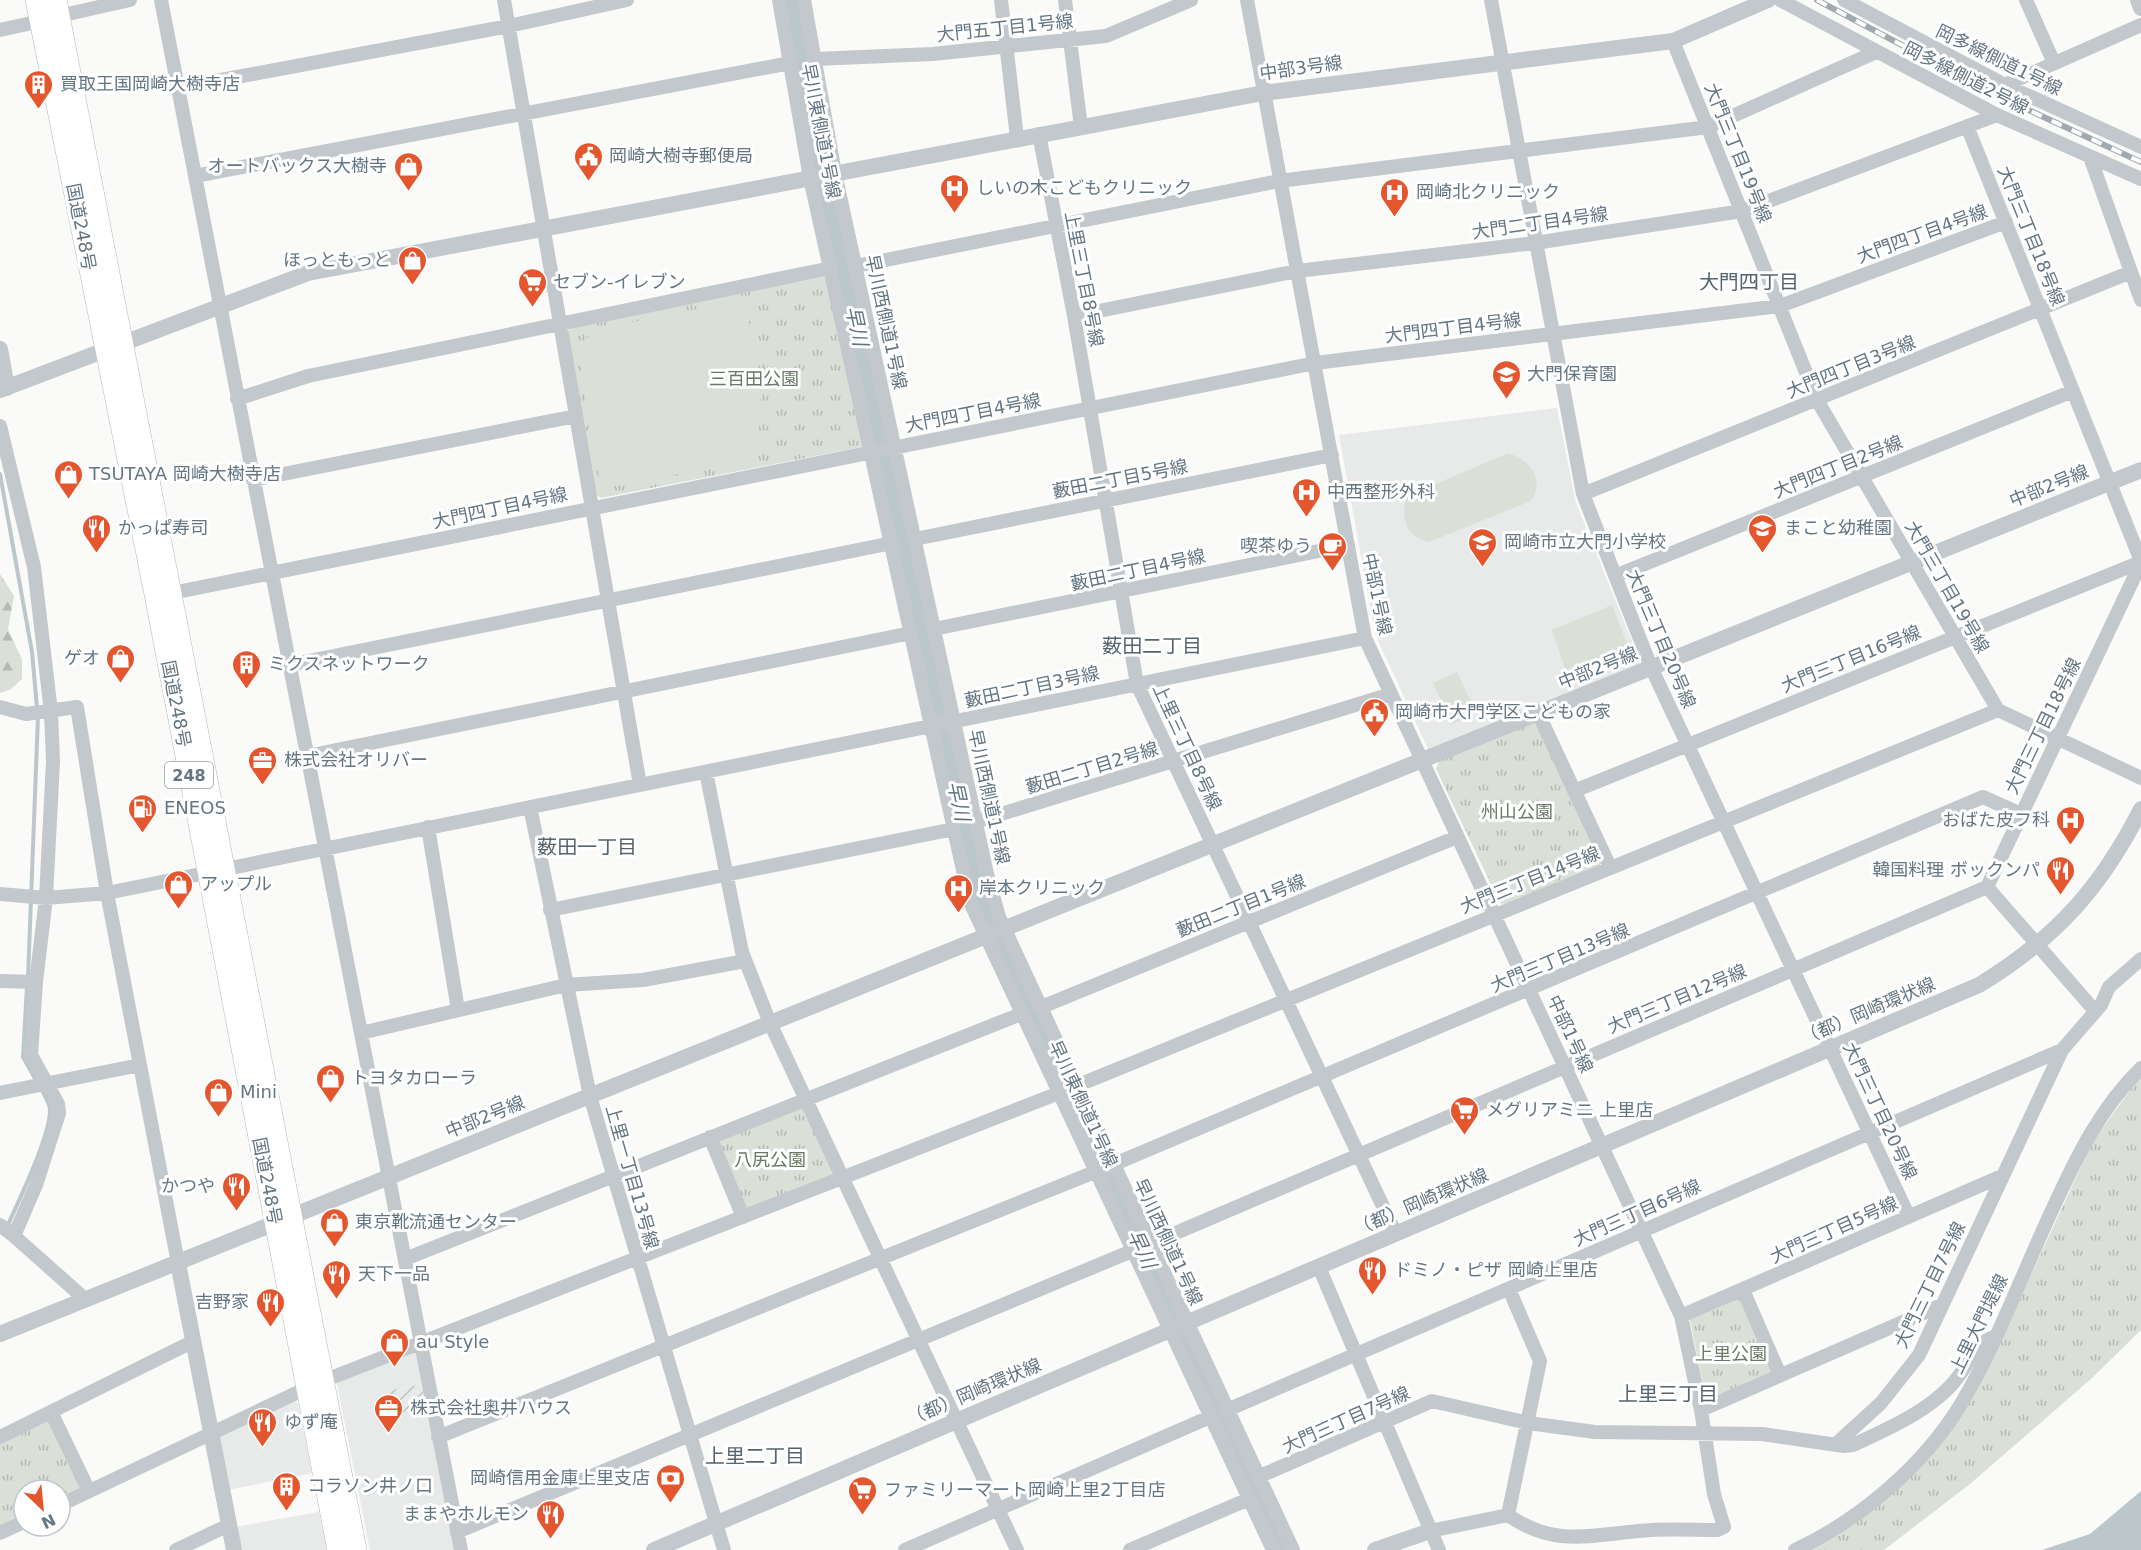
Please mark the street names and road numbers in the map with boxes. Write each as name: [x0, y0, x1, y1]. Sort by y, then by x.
street label: 大門五丁目1号線: [936, 10, 1074, 45]
street label: 岡多線側道1号線: [1933, 20, 2066, 99]
street label: 岡多線側道2号線: [1900, 37, 2032, 118]
street label: 中部3号線: [1258, 51, 1344, 84]
street label: 早川東側道1号線: [798, 61, 845, 200]
street label: 大門三丁目19号線: [1701, 80, 1776, 226]
street label: 大門三丁目18号線: [1994, 163, 2069, 309]
street label: 国道248号: [63, 182, 100, 272]
street label: 大門四丁目4号線: [1854, 200, 1990, 267]
street label: 大門二丁目4号線: [1470, 203, 1609, 242]
street label: 上里三丁目8号線: [1061, 209, 1108, 348]
street label: 早川西側道1号線: [862, 252, 911, 391]
street label: 大門四丁目4号線: [1383, 309, 1522, 346]
street label: 大門四丁目3号線: [1783, 331, 1918, 402]
street label: 大門四丁目4号線: [903, 389, 1042, 436]
street label: 大門四丁目2号線: [1770, 431, 1905, 502]
street label: 藪田二丁目5号線: [1050, 455, 1189, 502]
street label: 中部2号線: [2006, 460, 2091, 511]
street label: 大門四丁目4号線: [430, 483, 569, 532]
street label: 大門三丁目19号線: [1901, 517, 1994, 656]
street label: 藪田二丁目4号線: [1068, 545, 1207, 594]
street label: 中部1号線: [1359, 551, 1396, 637]
street label: 大門三丁目20号線: [1623, 566, 1700, 711]
street label: 大門三丁目16号線: [1778, 621, 1924, 696]
street label: 中部2号線: [1555, 642, 1640, 693]
street label: 大門三丁目18号線: [2000, 654, 2085, 797]
street label: 国道248号: [158, 659, 195, 749]
street label: 藪田二丁目3号線: [962, 662, 1101, 711]
street label: 上里三丁目8号線: [1149, 680, 1226, 814]
street label: 早川西側道1号線: [965, 727, 1014, 866]
street label: 藪田二丁目2号線: [1023, 737, 1161, 798]
road number: 248: [165, 762, 213, 788]
street label: 大門三丁目14号線: [1457, 842, 1603, 917]
street label: 藪田二丁目1号線: [1173, 870, 1308, 941]
street label: 大門三丁目13号線: [1487, 919, 1632, 996]
street label: 大門三丁目12号線: [1604, 960, 1749, 1037]
street label: （都）岡崎環状線: [1797, 973, 1938, 1048]
street label: 中部1号線: [1543, 992, 1598, 1076]
street label: 早川東側道1号線: [1045, 1037, 1122, 1171]
street label: 大門三丁目20号線: [1839, 1039, 1921, 1183]
street label: 中部2号線: [442, 1091, 527, 1142]
street label: 上里一丁目13号線: [602, 1102, 663, 1251]
street label: 国道248号: [249, 1136, 286, 1226]
street label: （都）岡崎環状線: [1350, 1164, 1491, 1239]
street label: 早川西側道1号線: [1129, 1175, 1207, 1309]
street label: 大門三丁目6号線: [1570, 1175, 1704, 1250]
street label: 大門三丁目5号線: [1767, 1192, 1901, 1267]
street label: 大門三丁目7号線: [1890, 1218, 1969, 1351]
street label: 上里大門堤線: [1945, 1271, 2012, 1377]
street label: （都）岡崎環状線: [903, 1354, 1044, 1429]
street label: 大門三丁目7号線: [1279, 1382, 1413, 1457]

